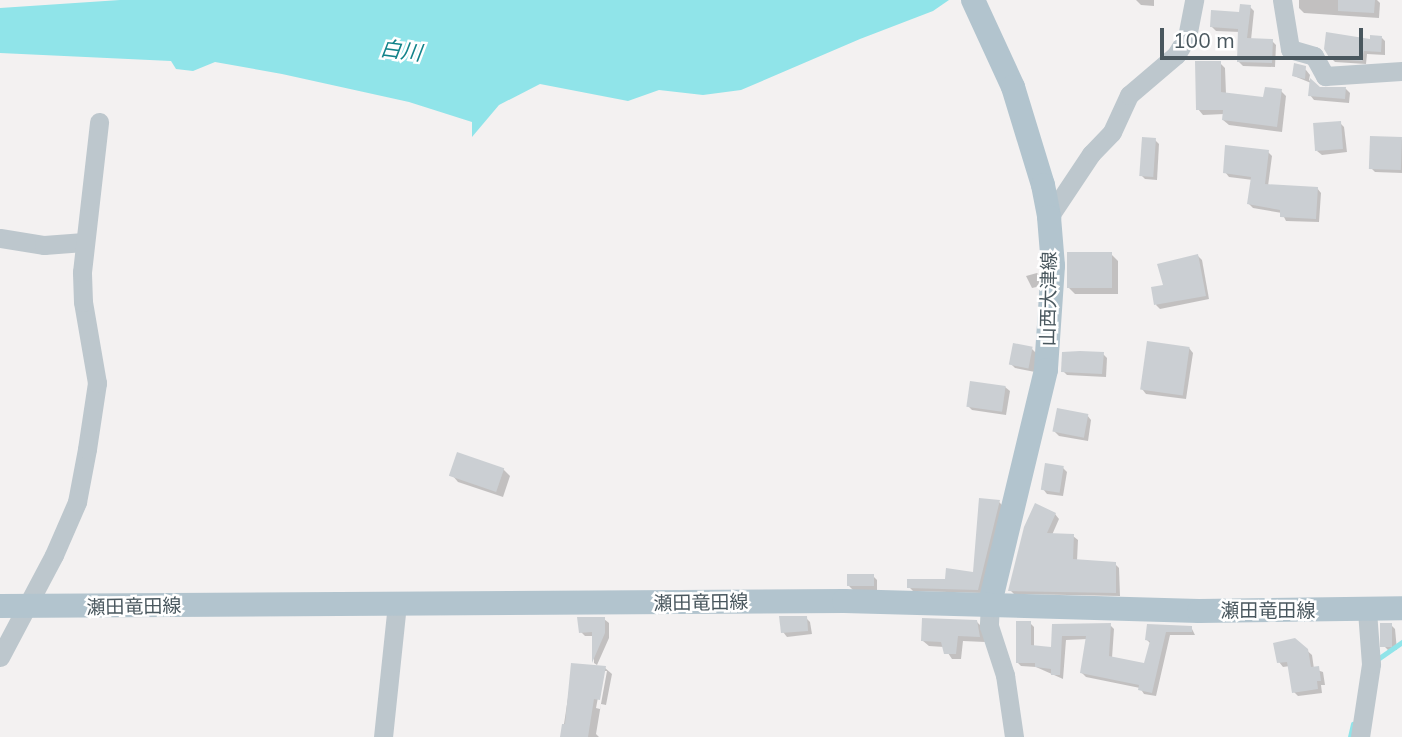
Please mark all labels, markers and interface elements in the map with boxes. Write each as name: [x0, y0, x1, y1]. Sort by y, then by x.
scale bar: [1164, 14, 1367, 58]
text: 100 m: [1173, 27, 1235, 53]
water label: 白川: [379, 35, 423, 65]
street label: 山西大津線: [1037, 251, 1061, 347]
street label: 瀬田竜田線: [653, 591, 749, 615]
street label: 瀬田竜田線: [86, 595, 182, 619]
street label: 瀬田竜田線: [1221, 600, 1315, 622]

